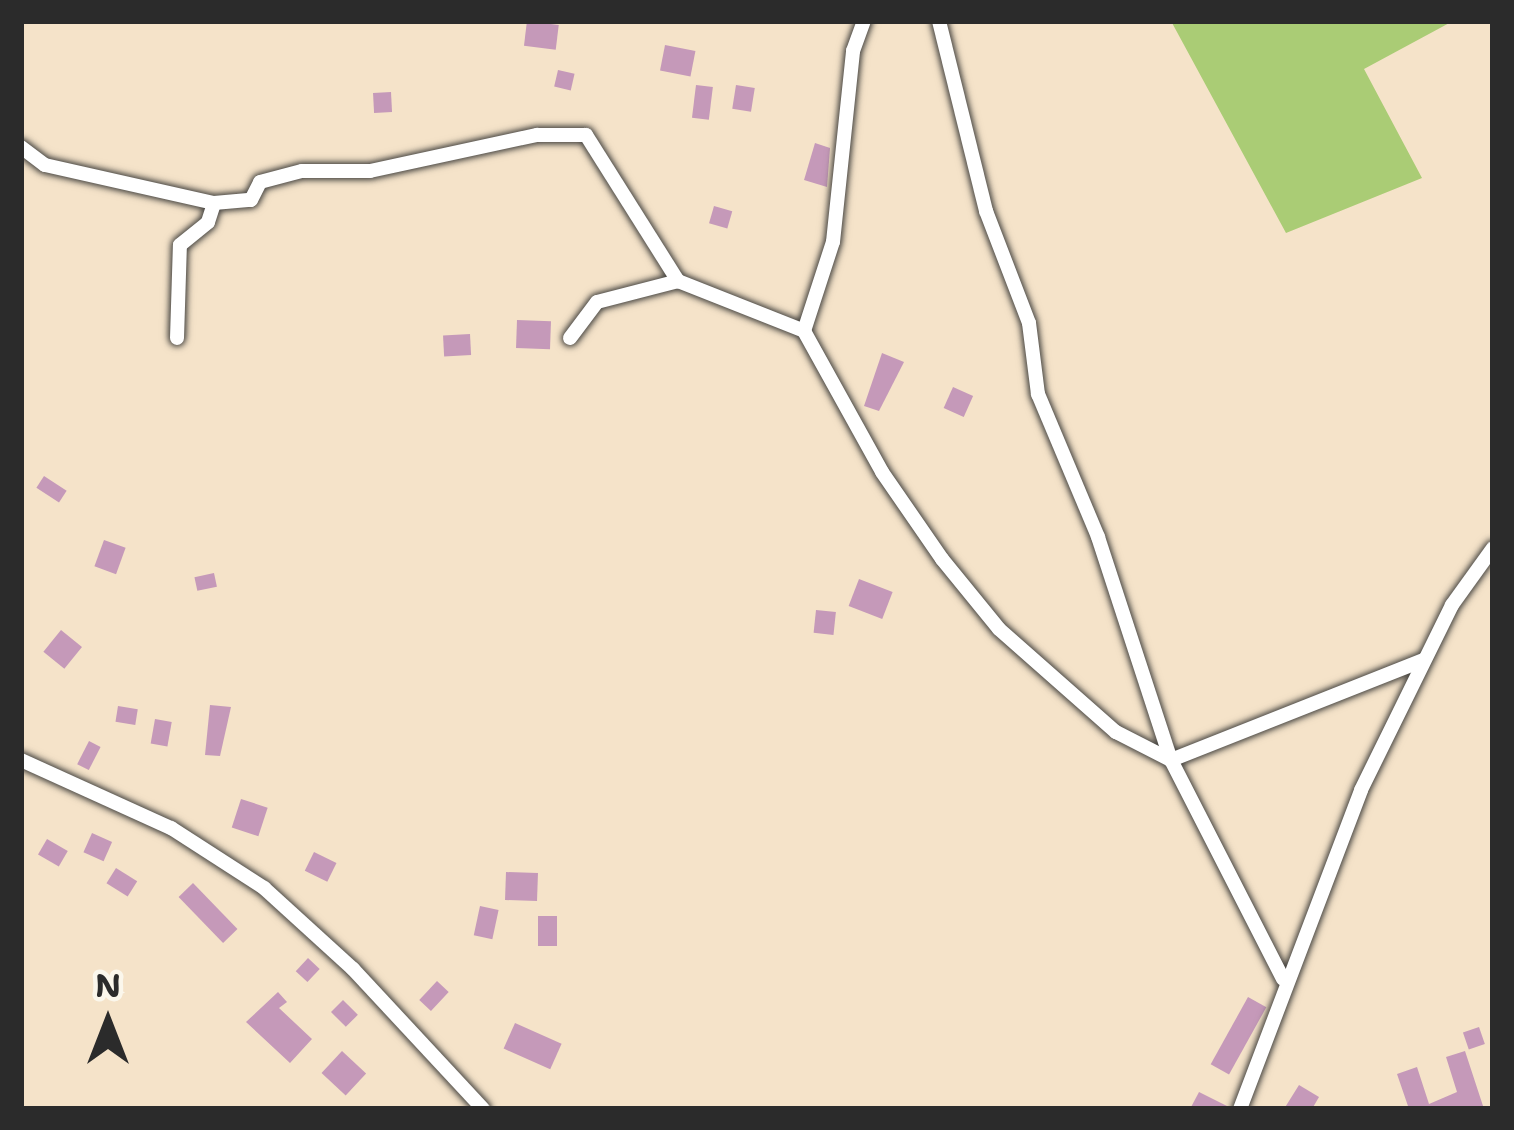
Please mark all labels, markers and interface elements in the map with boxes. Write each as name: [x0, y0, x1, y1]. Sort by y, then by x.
north arrow: [48, 962, 168, 1082]
text: N: [95, 963, 121, 1008]

